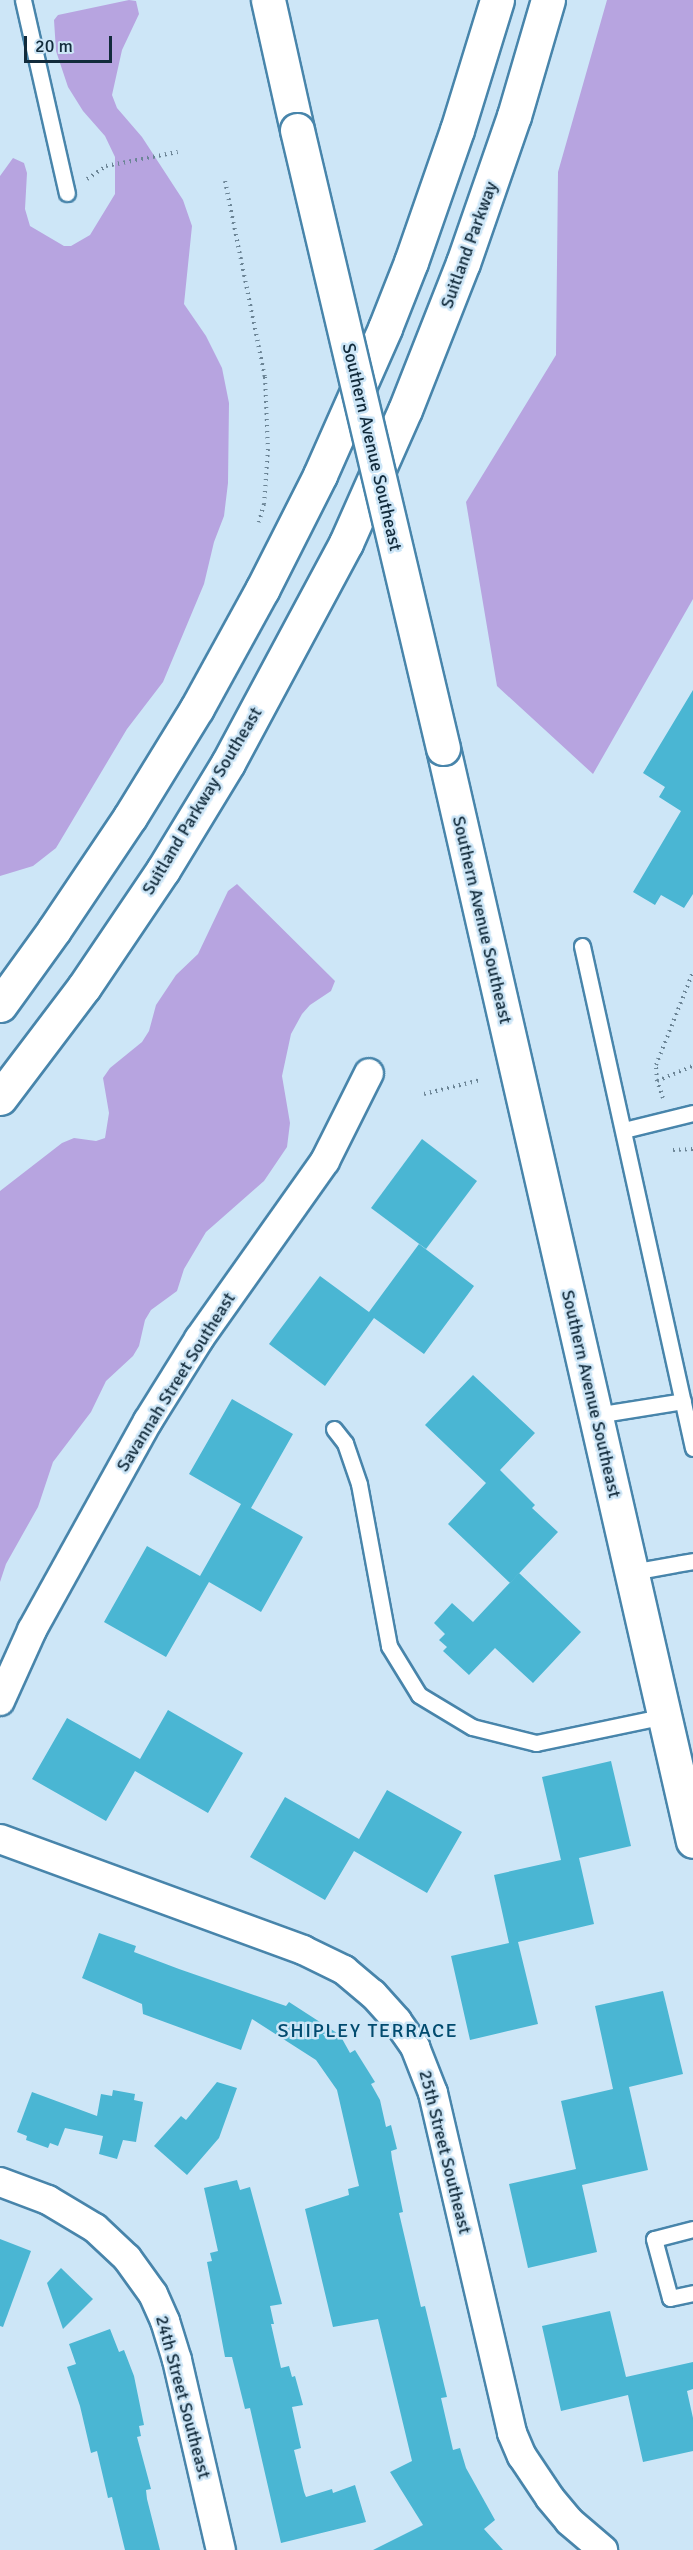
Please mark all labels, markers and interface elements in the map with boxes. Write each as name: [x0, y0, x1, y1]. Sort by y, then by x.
scale bar: [27, 24, 116, 62]
text: 20 m: [35, 35, 73, 57]
street label: Suitland Parkway: [436, 179, 502, 311]
street label: Southern Avenue Southeast: [338, 341, 406, 553]
street label: Suitland Parkway Southeast: [137, 703, 267, 899]
street label: Southern Avenue Southeast: [448, 814, 516, 1026]
street label: Savannah Street Southeast: [112, 1288, 240, 1476]
street label: Southern Avenue Southeast: [557, 1288, 625, 1500]
district label: SHIPLEY TERRACE: [278, 2018, 458, 2042]
street label: 25th Street Southeast: [414, 2068, 476, 2236]
street label: 24th Street Southeast: [151, 2313, 215, 2481]

